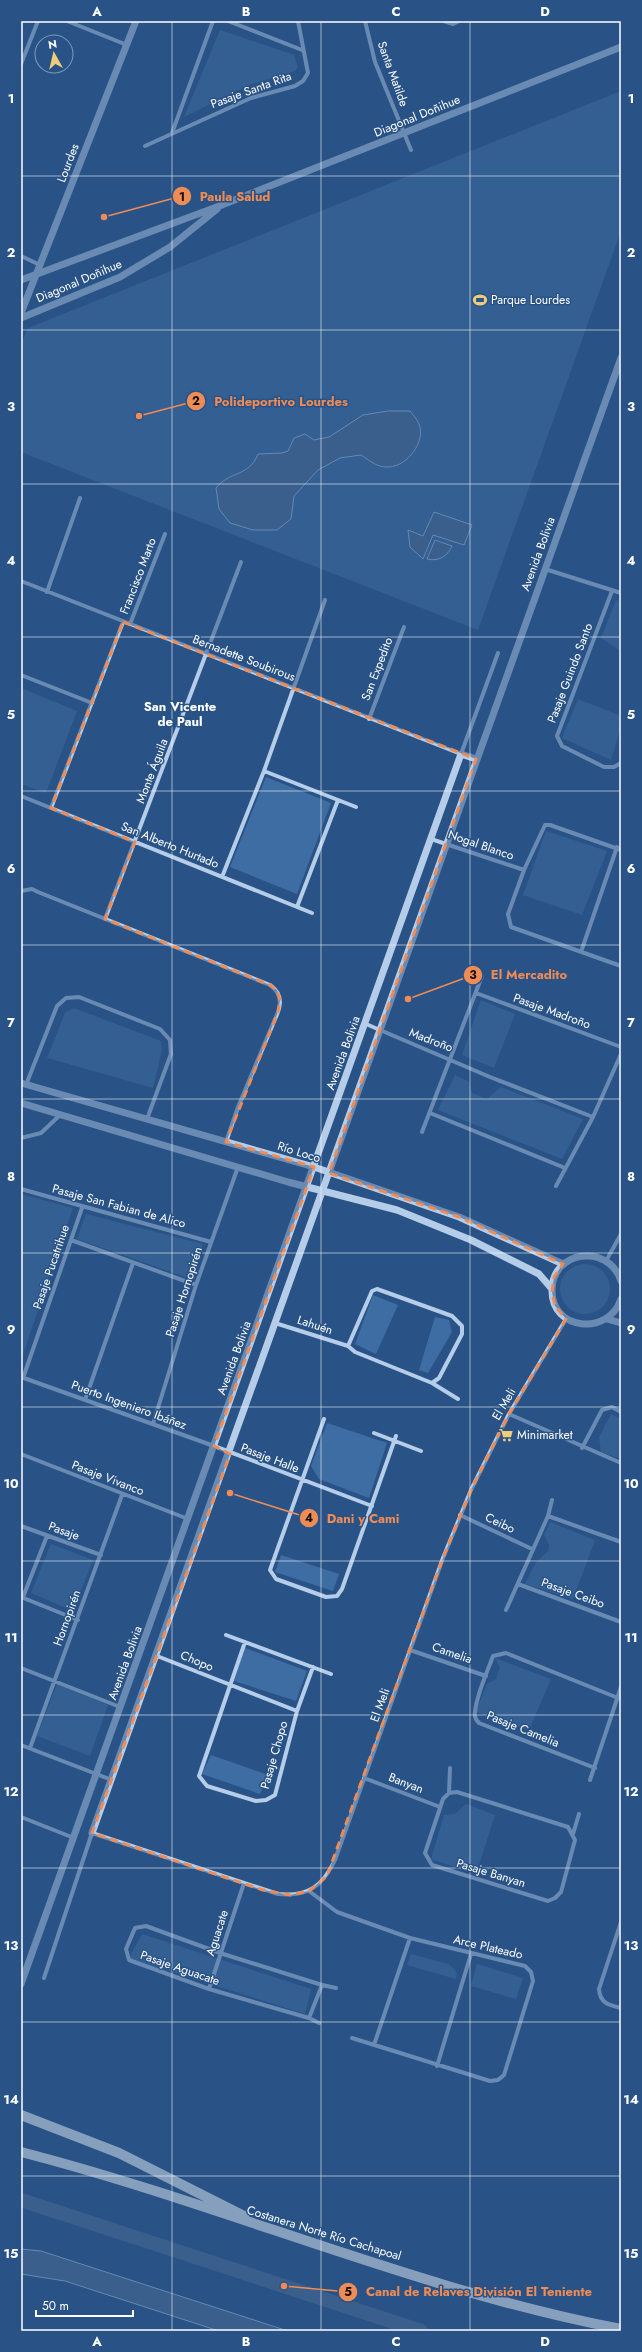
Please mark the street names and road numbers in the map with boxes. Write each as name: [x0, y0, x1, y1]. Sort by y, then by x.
street label: Santa Matilde: [373, 39, 413, 109]
street label: Pasaje Santa Rita: [208, 67, 294, 113]
street label: Diagonal Doñihue: [371, 90, 463, 142]
street label: Lourdes: [52, 141, 84, 185]
street label: Diagonal Doñihue: [33, 255, 125, 307]
street label: Avenida Bolivia: [516, 514, 560, 594]
street label: Francisco Marto: [115, 535, 161, 617]
street label: Pasaje Guindo Santo: [543, 620, 597, 725]
street label: Bernadette Soubirous: [190, 630, 298, 686]
street label: San Expedito: [357, 634, 397, 703]
street label: Monte Águila: [131, 736, 173, 806]
street label: San Alberto Hurtado: [118, 817, 222, 873]
street label: Nogal Blanco: [446, 825, 517, 865]
street label: Pasaje Madroño: [511, 989, 594, 1033]
street label: Avenida Bolivia: [321, 1013, 365, 1093]
street label: Madroño: [406, 1023, 456, 1057]
street label: Río Loco: [275, 1137, 323, 1167]
street label: Pasaje San Fabian de Alico: [50, 1180, 188, 1233]
street label: Pasaje Pucatrihue: [28, 1222, 74, 1312]
street label: Pasaje Hornopirén: [161, 1245, 207, 1339]
street label: Lahuén: [295, 1311, 335, 1339]
street label: Avenida Bolivia: [212, 1318, 256, 1398]
street label: Puerto Ingeniero Ibáñez: [69, 1376, 190, 1434]
street label: El Meli: [488, 1384, 520, 1424]
street label: Pasaje Halle: [238, 1439, 302, 1477]
street label: Pasaje Vivanco: [69, 1456, 147, 1500]
street label: Ceibo: [482, 1508, 518, 1538]
street label: Pasaje: [46, 1517, 82, 1545]
street label: Pasaje Ceibo: [539, 1573, 608, 1613]
street label: Hornopirén: [49, 1587, 85, 1649]
street label: Avenida Bolivia: [103, 1623, 147, 1703]
street label: Camelia: [430, 1638, 475, 1668]
street label: Chopo: [178, 1646, 217, 1676]
street label: El Meli: [366, 1686, 394, 1724]
street label: Pasaje Camelia: [484, 1706, 562, 1752]
street label: Pasaje Chopo: [256, 1719, 292, 1791]
street label: Banyan: [386, 1768, 426, 1798]
street label: Pasaje Banyan: [454, 1854, 528, 1892]
street label: Aguacate: [201, 1908, 233, 1958]
street label: Arce Plateado: [452, 1930, 525, 1964]
street label: Pasaje Aguacate: [138, 1946, 222, 1990]
street label: Costanera Norte Río Cachapoal: [245, 2201, 403, 2265]

